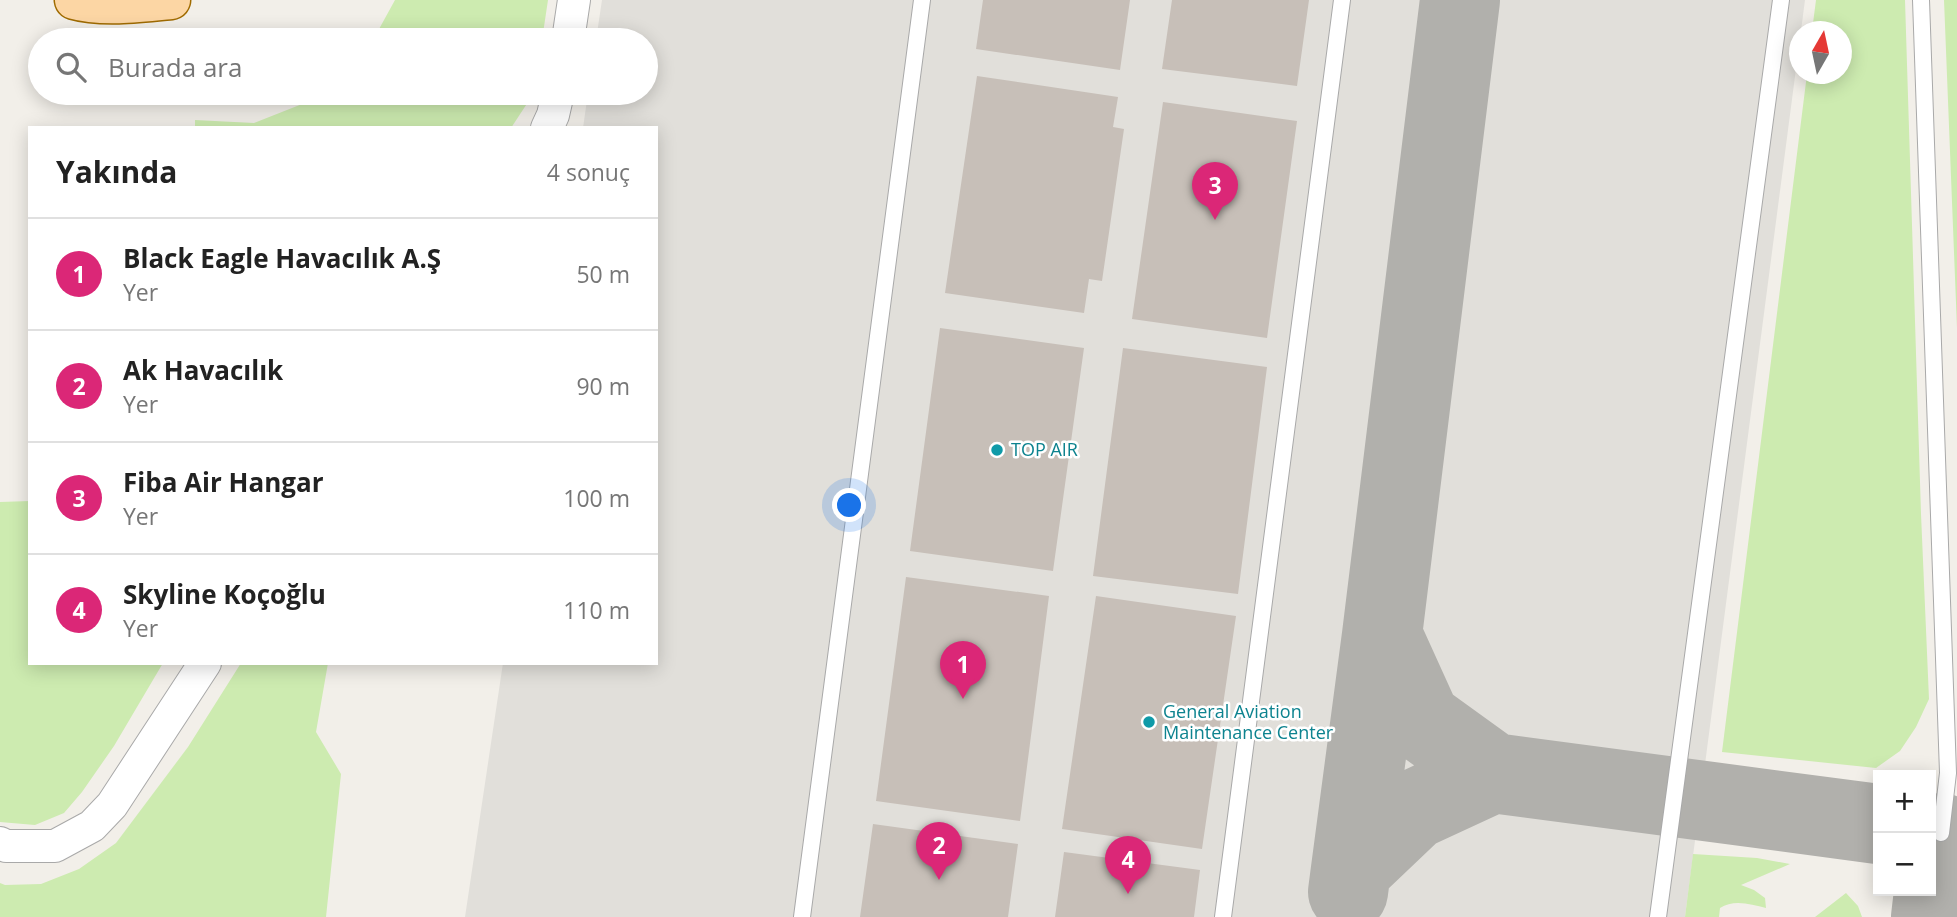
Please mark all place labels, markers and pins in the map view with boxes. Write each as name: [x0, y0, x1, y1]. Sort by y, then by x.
pin: 3: [1192, 162, 1238, 220]
place label: TOP AIR: [1011, 437, 1078, 461]
marker: TOP AIR: [989, 442, 1005, 458]
pin: 1: [940, 641, 986, 699]
place label: General Aviation Maintenance Center: [1163, 699, 1334, 744]
marker: General Aviation Maintenance Center: [1141, 714, 1157, 730]
pin: 2: [916, 822, 962, 880]
pin: 4: [1105, 836, 1151, 894]

